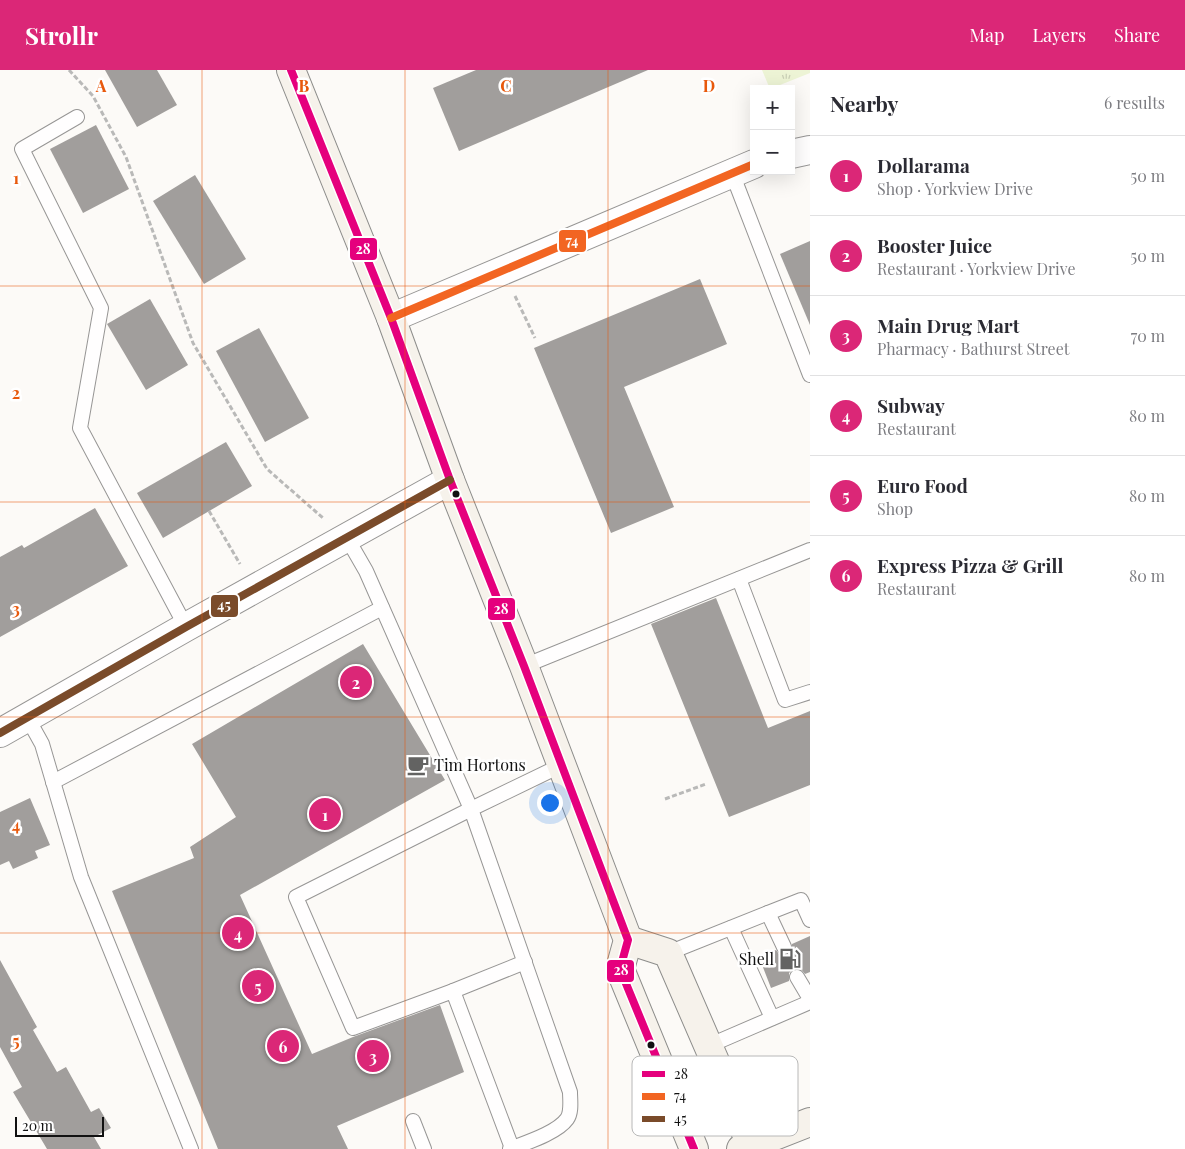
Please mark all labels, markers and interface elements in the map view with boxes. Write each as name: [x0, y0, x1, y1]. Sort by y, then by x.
text: Strollr: [25, 19, 98, 51]
text: Map: [969, 23, 1004, 47]
text: Layers: [1032, 23, 1086, 47]
text: Share: [1114, 23, 1160, 47]
text: A: [95, 75, 107, 96]
text: B: [299, 75, 310, 96]
text: C: [500, 75, 512, 96]
text: D: [703, 75, 715, 96]
map controls: [750, 85, 795, 175]
button: +: [750, 85, 795, 130]
text: Nearby: [830, 89, 899, 117]
text: 6 results: [1104, 92, 1165, 113]
button: −: [750, 130, 795, 175]
text: Dollarama: [877, 152, 970, 178]
text: 1: [843, 165, 849, 186]
text: 50 m: [1131, 165, 1165, 186]
text: 1: [13, 167, 19, 188]
text: Shop · Yorkview Drive: [877, 178, 1033, 199]
line badge: 74: [558, 229, 587, 253]
text: 74: [565, 231, 579, 250]
text: Booster Juice: [877, 232, 992, 258]
line badge: 28: [349, 237, 378, 261]
text: 28: [355, 239, 371, 258]
text: 2: [842, 245, 850, 266]
text: 50 m: [1131, 245, 1165, 266]
text: Restaurant · Yorkview Drive: [877, 258, 1076, 279]
text: Main Drug Mart: [877, 312, 1019, 338]
text: 3: [842, 325, 850, 346]
text: 70 m: [1131, 325, 1165, 346]
text: Pharmacy · Bathurst Street: [877, 338, 1069, 359]
text: 2: [12, 382, 20, 403]
text: Subway: [877, 392, 945, 418]
text: 4: [842, 405, 850, 426]
text: 80 m: [1129, 405, 1165, 426]
text: Restaurant: [877, 418, 956, 439]
text: Euro Food: [877, 472, 968, 498]
text: 5: [842, 485, 850, 506]
text: 80 m: [1129, 485, 1165, 506]
unlabelled marker: [451, 489, 461, 499]
text: Shop: [877, 498, 913, 519]
text: Express Pizza & Grill: [877, 552, 1063, 578]
text: 6: [842, 565, 850, 586]
text: 80 m: [1129, 565, 1165, 586]
text: Restaurant: [877, 578, 956, 599]
line badge: 45: [210, 594, 239, 618]
text: 45: [217, 595, 231, 614]
line badge: 28: [487, 597, 516, 621]
text: 3: [12, 598, 20, 619]
text: 28: [493, 599, 509, 618]
pin: 2: [340, 663, 372, 701]
cafe icon: Tim Hortons: [405, 752, 431, 778]
place label: Tim Hortons: [434, 754, 526, 775]
your location: [537, 790, 563, 816]
pin: 1: [309, 795, 341, 833]
text: 4: [12, 814, 20, 835]
pin: 4: [222, 914, 254, 952]
fuel station icon: Shell: [777, 946, 803, 972]
place label: Shell: [739, 948, 774, 969]
line badge: 28: [606, 959, 635, 983]
text: 28: [613, 960, 629, 979]
pin: 5: [242, 967, 274, 1005]
pin: 6: [267, 1027, 299, 1065]
text: 5: [12, 1030, 20, 1051]
pin: 3: [357, 1037, 389, 1075]
unlabelled marker: [646, 1040, 656, 1050]
legend: [632, 1056, 798, 1136]
text: 28: [674, 1064, 688, 1083]
text: 74: [674, 1086, 686, 1105]
text: 45: [674, 1109, 687, 1128]
scale bar: [15, 1114, 104, 1137]
text: 20 m: [22, 1116, 53, 1135]

